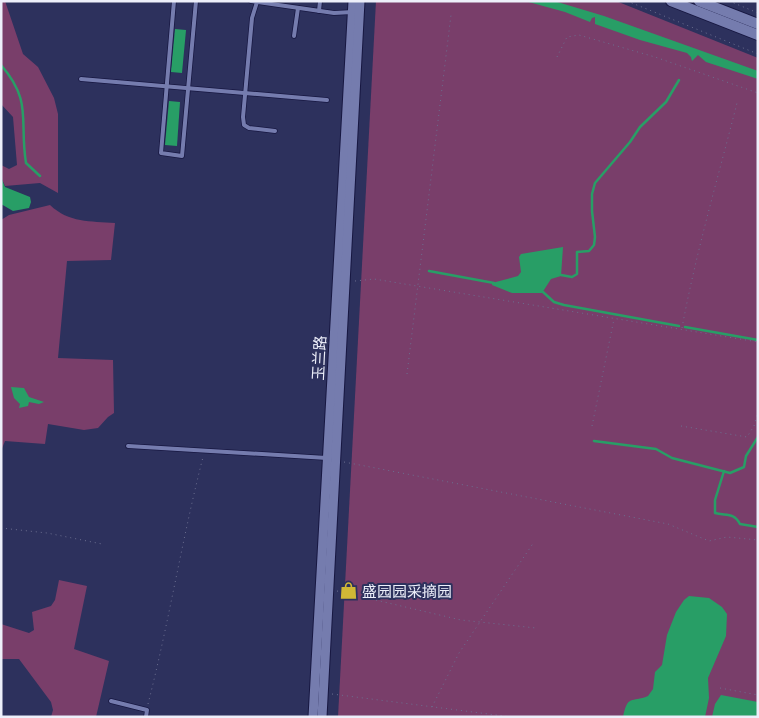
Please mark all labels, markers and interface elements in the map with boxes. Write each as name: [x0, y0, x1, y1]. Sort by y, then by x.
street label: 玉兰路: [307, 335, 331, 381]
shop icon: 盛园园采摘园: [338, 581, 358, 601]
place label: 盛园园采摘园: [362, 581, 452, 602]

